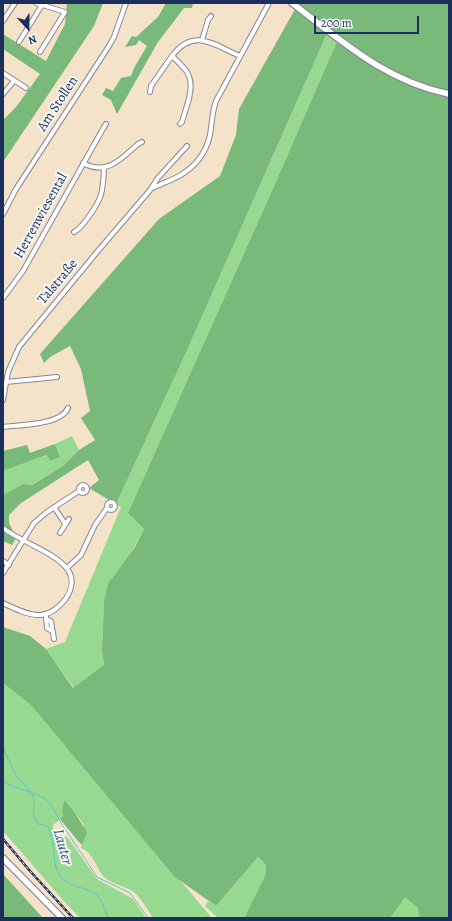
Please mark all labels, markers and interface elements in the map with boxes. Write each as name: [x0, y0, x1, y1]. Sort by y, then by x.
north arrow: [8, 8, 48, 48]
scale bar: [316, 8, 421, 34]
text: 200 m: [321, 15, 352, 31]
text: N: [26, 31, 39, 48]
street label: Am Stollen: [34, 73, 82, 135]
street label: Herrenwiesental: [11, 170, 71, 262]
street label: Talstraße: [34, 256, 82, 308]
water label: Lauter: [48, 827, 76, 867]

